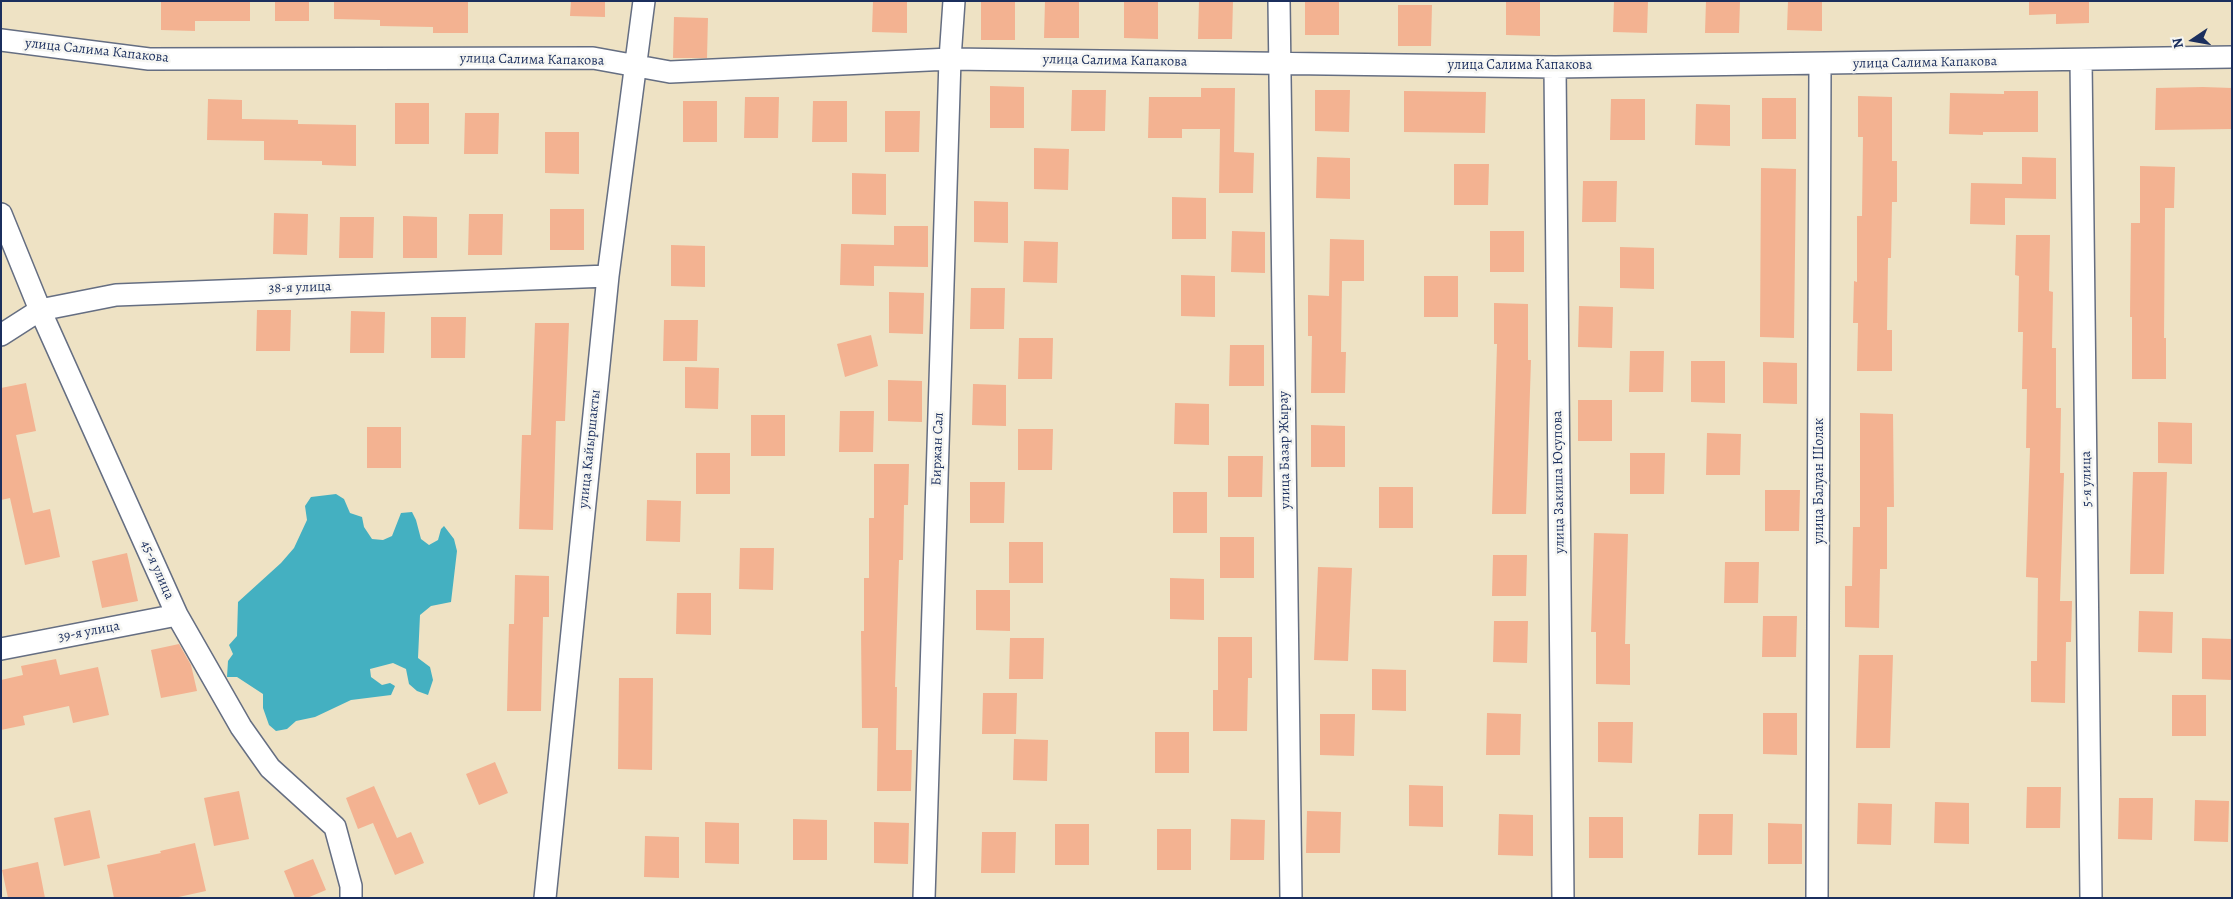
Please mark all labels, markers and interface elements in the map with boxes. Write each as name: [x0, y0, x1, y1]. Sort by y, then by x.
north arrow: [2168, 15, 2218, 65]
street label: улица Салима Капакова: [24, 35, 170, 67]
text: N: [2167, 36, 2188, 50]
street label: улица Салима Капакова: [460, 50, 604, 70]
street label: улица Салима Капакова: [1043, 51, 1187, 71]
street label: улица Салима Капакова: [1853, 53, 1997, 73]
street label: улица Салима Капакова: [1448, 58, 1592, 74]
street label: 38-я улица: [268, 279, 332, 297]
street label: улица Кайыршакты: [575, 389, 605, 509]
street label: улица Базар Жырау: [1276, 391, 1294, 509]
street label: улица Закиша Юсупова: [1549, 410, 1569, 554]
street label: Биржан Сал: [928, 412, 948, 486]
street label: улица Балуан Шолак: [1812, 418, 1828, 544]
street label: 5-я улица: [2078, 451, 2096, 507]
street label: 45-я улица: [137, 538, 177, 602]
street label: 39-я улица: [57, 618, 121, 646]

